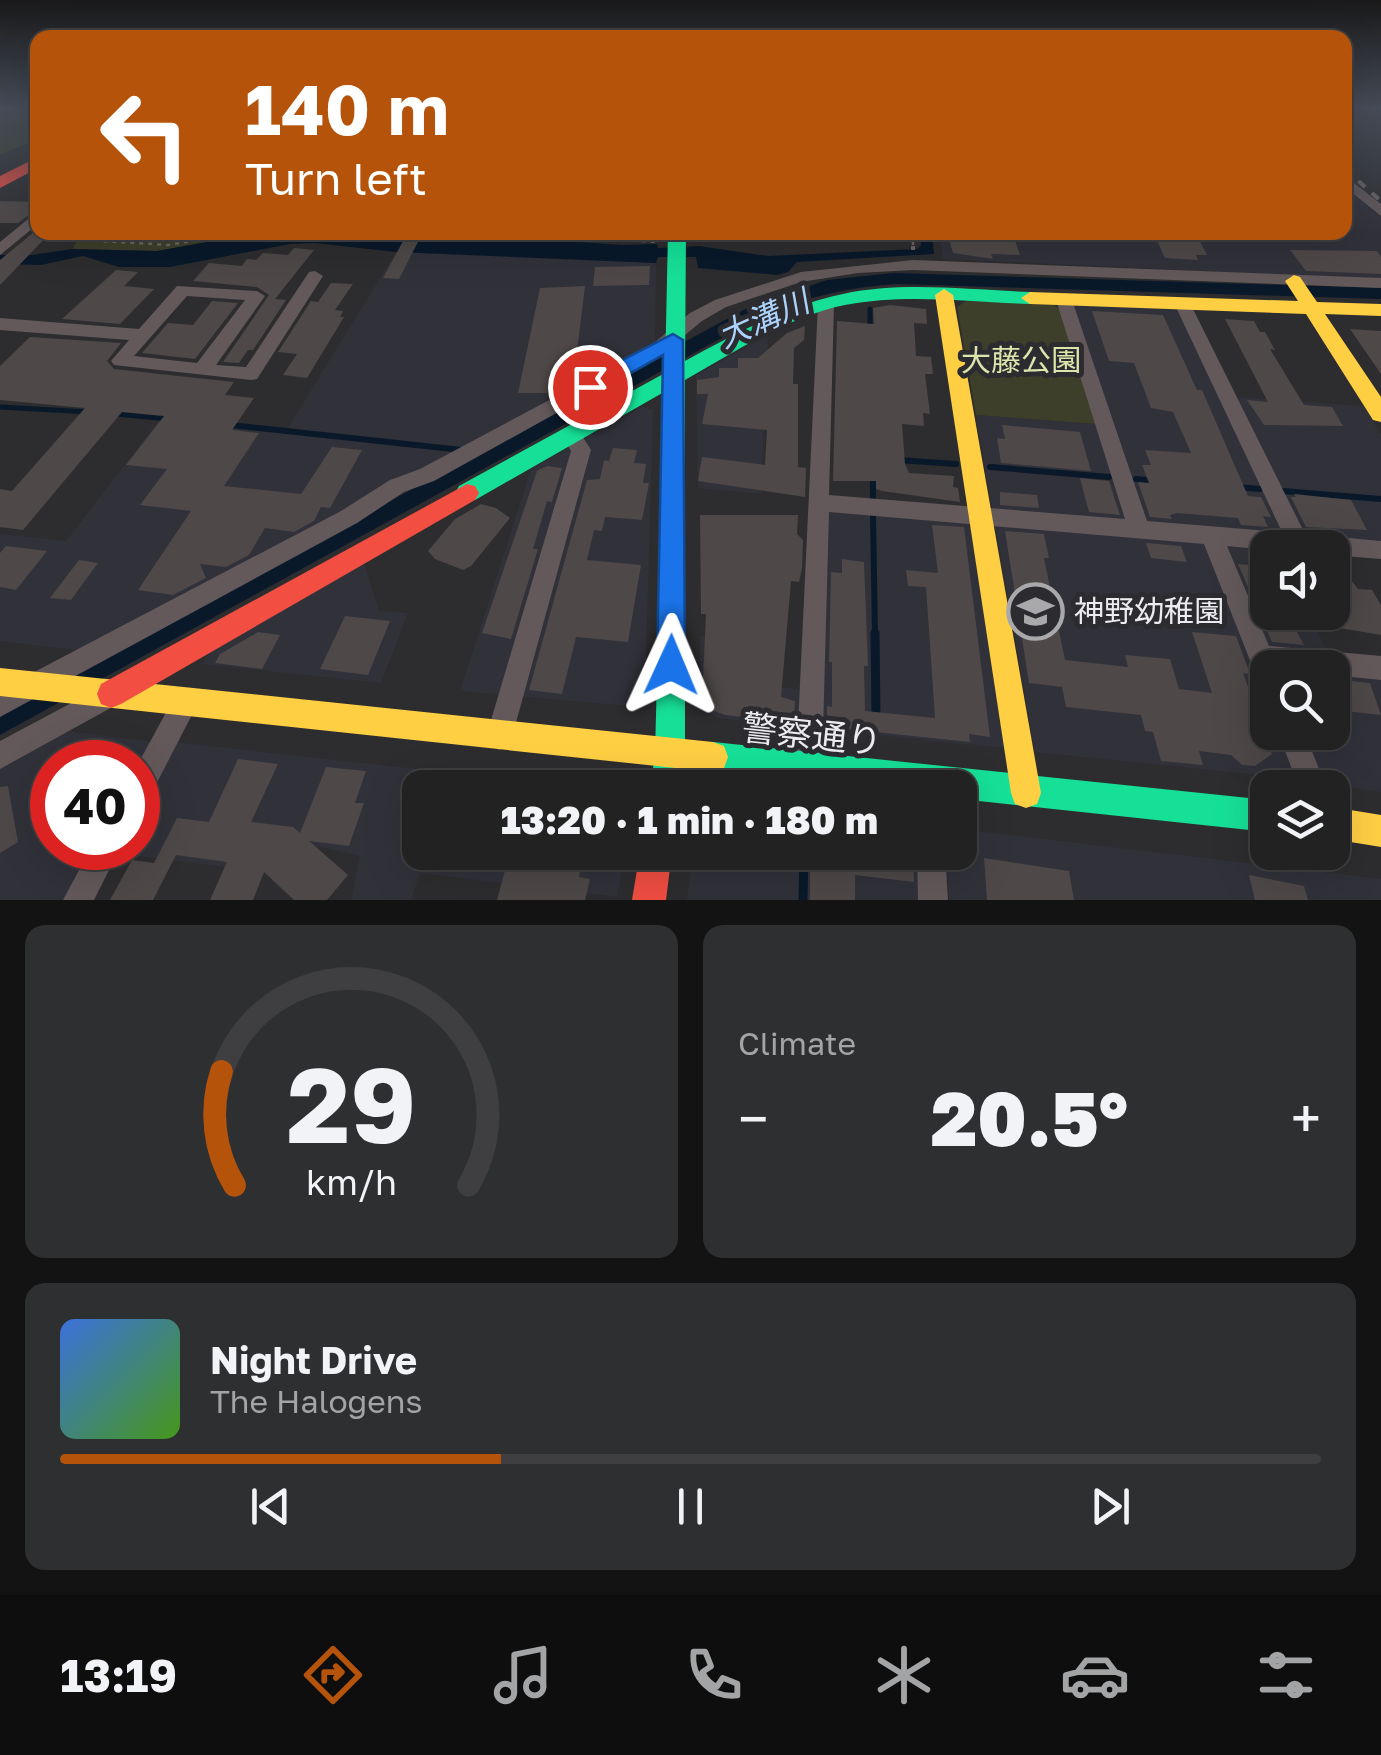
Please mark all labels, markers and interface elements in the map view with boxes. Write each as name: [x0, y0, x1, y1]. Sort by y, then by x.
text: 140 m: [245, 66, 449, 150]
icon: left: [80, 70, 210, 200]
text: Turn left: [245, 151, 427, 205]
water label: 大溝川: [711, 280, 817, 355]
park label: 大藤公園: [961, 342, 1081, 378]
pin: [548, 345, 633, 430]
icon: arrive: [563, 360, 618, 415]
map controls: [1250, 530, 1350, 870]
button: sound: [1250, 530, 1350, 630]
school or university icon: 神野幼稚園: [1005, 581, 1065, 641]
place label: 神野幼稚園: [1074, 593, 1224, 629]
position arrow: [619, 613, 723, 717]
button: search: [1250, 650, 1350, 750]
street label: 警察通り: [740, 706, 884, 762]
speed limit sign: 40: [30, 740, 160, 870]
button: layers: [1250, 770, 1350, 870]
text: 13:20 · 1 min · 180 m: [501, 797, 878, 842]
text: Climate: [738, 1024, 856, 1062]
text: 29: [287, 1041, 416, 1166]
text: 20.5°: [931, 1072, 1128, 1163]
text: −: [738, 1085, 768, 1151]
text: +: [1291, 1085, 1321, 1151]
text: km/h: [306, 1160, 397, 1203]
text: Night Drive: [210, 1337, 417, 1382]
text: The Halogens: [210, 1382, 422, 1420]
icon: previous: [243, 1479, 298, 1534]
icon: pause: [663, 1479, 718, 1534]
icon: next: [1083, 1479, 1138, 1534]
icon: directions: [298, 1640, 368, 1710]
icon: music: [488, 1640, 558, 1710]
icon: phone: [679, 1640, 749, 1710]
icon: climate: [869, 1640, 939, 1710]
icon: car: [1060, 1640, 1130, 1710]
icon: filters: [1251, 1640, 1321, 1710]
text: 13:19: [60, 1648, 177, 1702]

